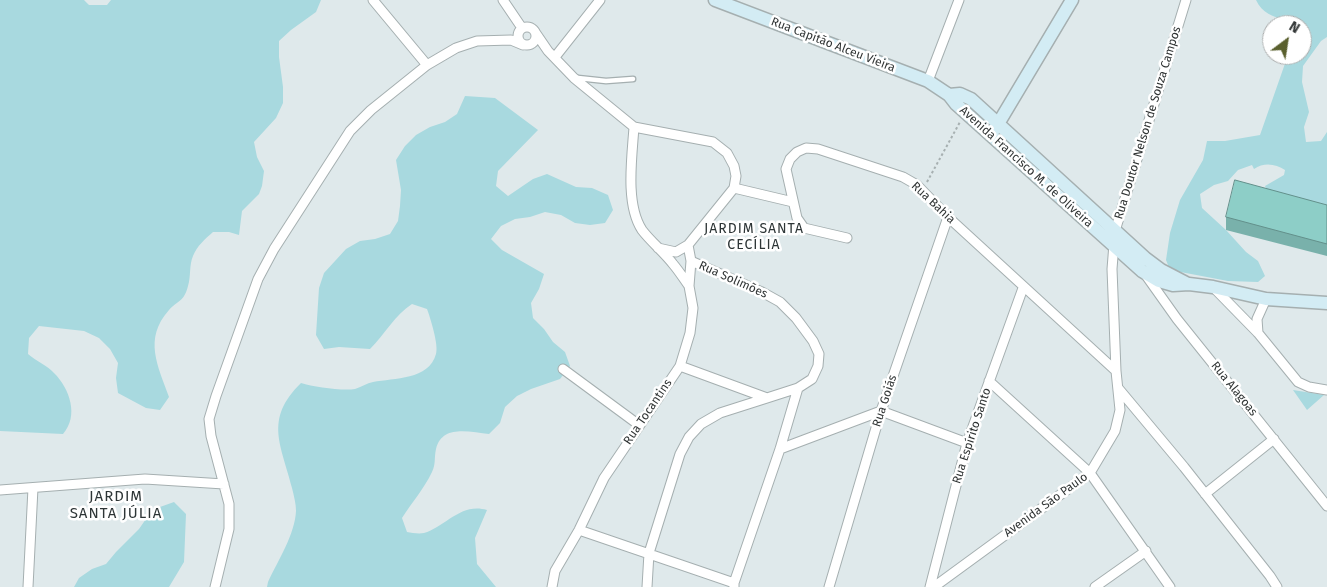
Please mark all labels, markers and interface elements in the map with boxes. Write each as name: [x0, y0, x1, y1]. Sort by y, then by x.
street label: Rua Capitão Alceu Vieira: [769, 15, 897, 75]
north arrow: [1262, 15, 1312, 65]
text: N: [1286, 18, 1303, 37]
street label: Rua Doutor Nelson de Souza Campos: [1112, 25, 1184, 221]
street label: Avenida Francisco M. de Oliveira: [956, 103, 1096, 231]
street label: Rua Bahia: [908, 179, 958, 227]
district label: JARDIM SANTA CECÍLIA: [702, 221, 806, 253]
street label: Rua Solimões: [696, 258, 770, 302]
street label: Rua Alagoas: [1208, 359, 1260, 419]
street label: Rua Goiás: [870, 373, 900, 429]
street label: Rua Tocantins: [621, 376, 675, 448]
street label: Rua Espírito Santo: [950, 386, 994, 486]
street label: Avenida São Paulo: [1001, 470, 1091, 540]
district label: JARDIM SANTA JÚLIA: [68, 488, 164, 523]

